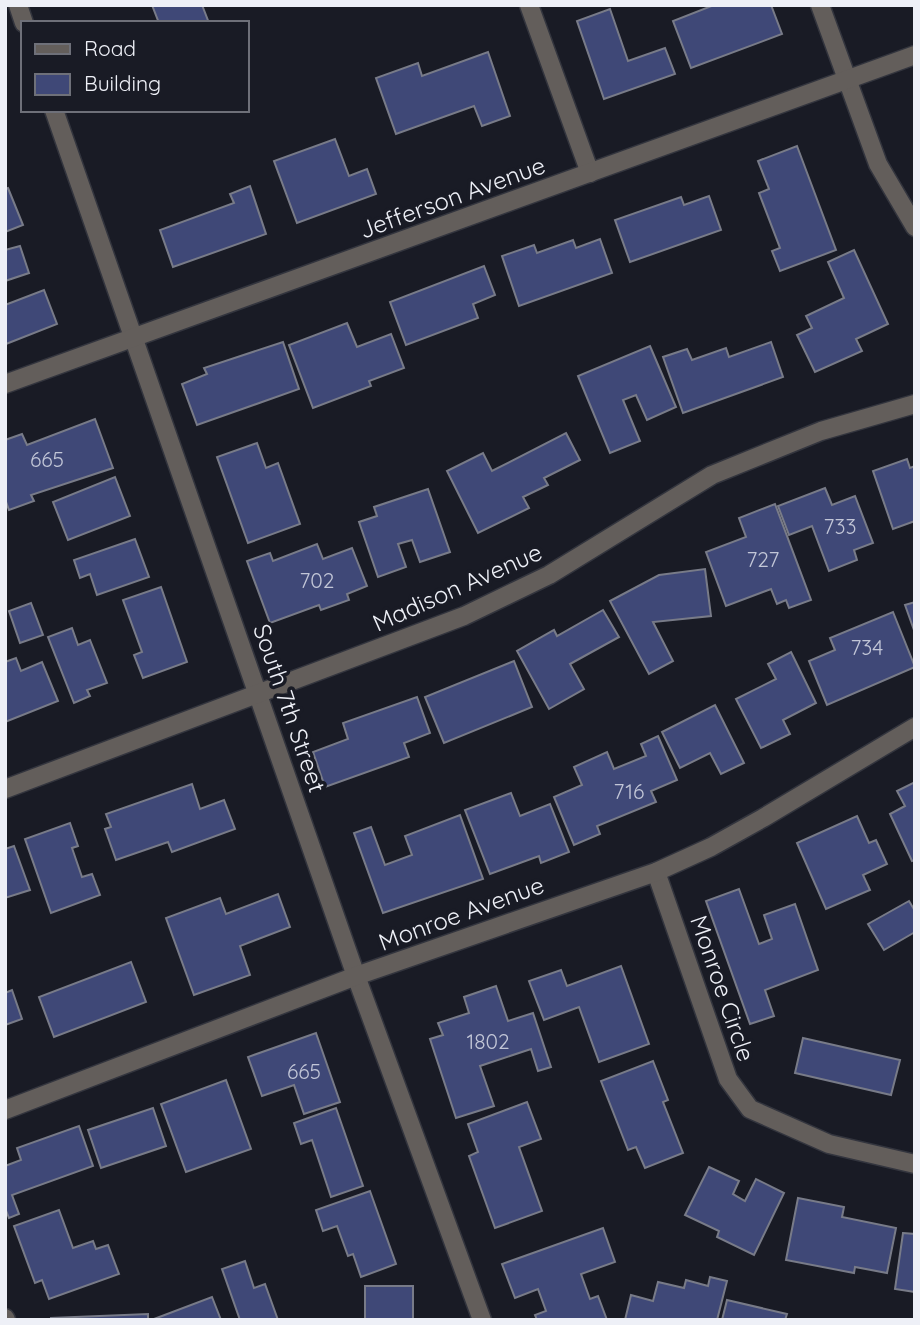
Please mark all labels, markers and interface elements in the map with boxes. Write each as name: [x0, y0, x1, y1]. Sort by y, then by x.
legend: [21, 21, 248, 112]
text: Road: [84, 35, 136, 61]
text: Building: [84, 70, 161, 96]
street label: Jefferson Avenue: [355, 149, 549, 245]
house number: 665: [30, 446, 64, 472]
house number: 733: [824, 513, 856, 539]
street label: Madison Avenue: [368, 536, 546, 638]
house number: 727: [747, 546, 780, 572]
house number: 702: [300, 567, 334, 593]
street label: South 7th Street: [247, 620, 333, 796]
house number: 734: [851, 634, 883, 660]
house number: 716: [614, 778, 644, 804]
street label: Monroe Avenue: [374, 869, 548, 957]
street label: Monroe Circle: [684, 911, 762, 1065]
house number: 1802: [466, 1028, 510, 1054]
house number: 665: [287, 1058, 321, 1084]

